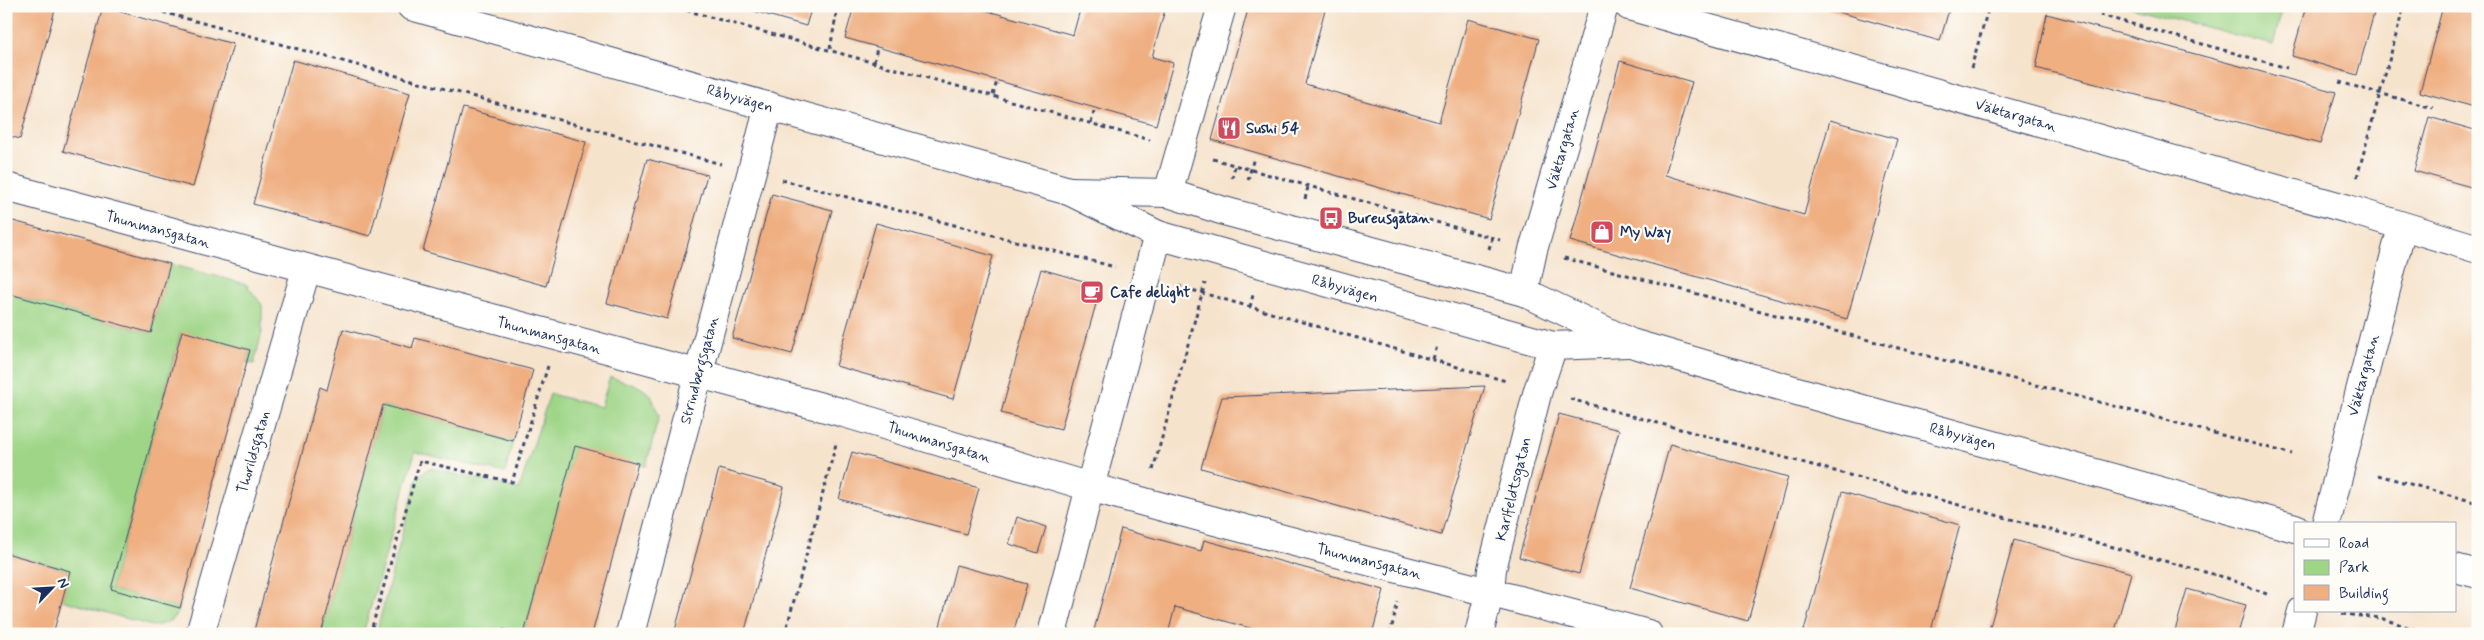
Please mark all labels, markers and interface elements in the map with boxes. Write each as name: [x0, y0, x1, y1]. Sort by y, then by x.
street label: Råbyvägen: [704, 80, 775, 118]
street label: Väktargatan: [1972, 95, 2059, 137]
street label: Väktargatan: [1542, 106, 1584, 193]
restaurant icon: Sushi 54: [1216, 115, 1242, 141]
place label: Sushi 54: [1246, 119, 1300, 139]
bus stop icon: Bureusgatan: [1318, 205, 1344, 231]
street label: Thunmansgatan: [103, 206, 212, 254]
place label: Bureusgatan: [1348, 209, 1430, 230]
shop icon: My Way: [1589, 219, 1615, 245]
place label: My Way: [1620, 223, 1671, 243]
street label: Råbyvägen: [1309, 270, 1380, 308]
cafe icon: Cafe delight: [1079, 279, 1105, 305]
place label: Cafe delight: [1110, 283, 1190, 304]
street label: Thunmansgatan: [494, 312, 603, 360]
street label: Strindbergsgatan: [676, 314, 725, 427]
street label: Väktargatan: [2343, 332, 2385, 419]
street label: Thorildsgatan: [233, 409, 276, 496]
street label: Thunmansgatan: [884, 418, 993, 468]
street label: Råbyvägen: [1927, 418, 1998, 455]
street label: Karlfeldtsgatan: [1491, 435, 1538, 544]
legend: [2294, 522, 2456, 612]
text: Road: [2339, 534, 2369, 554]
street label: Thunmansgatan: [1314, 539, 1424, 585]
text: Park: [2339, 558, 2369, 578]
north arrow: [28, 562, 78, 612]
text: N: [53, 575, 73, 591]
text: Building: [2339, 584, 2389, 605]

